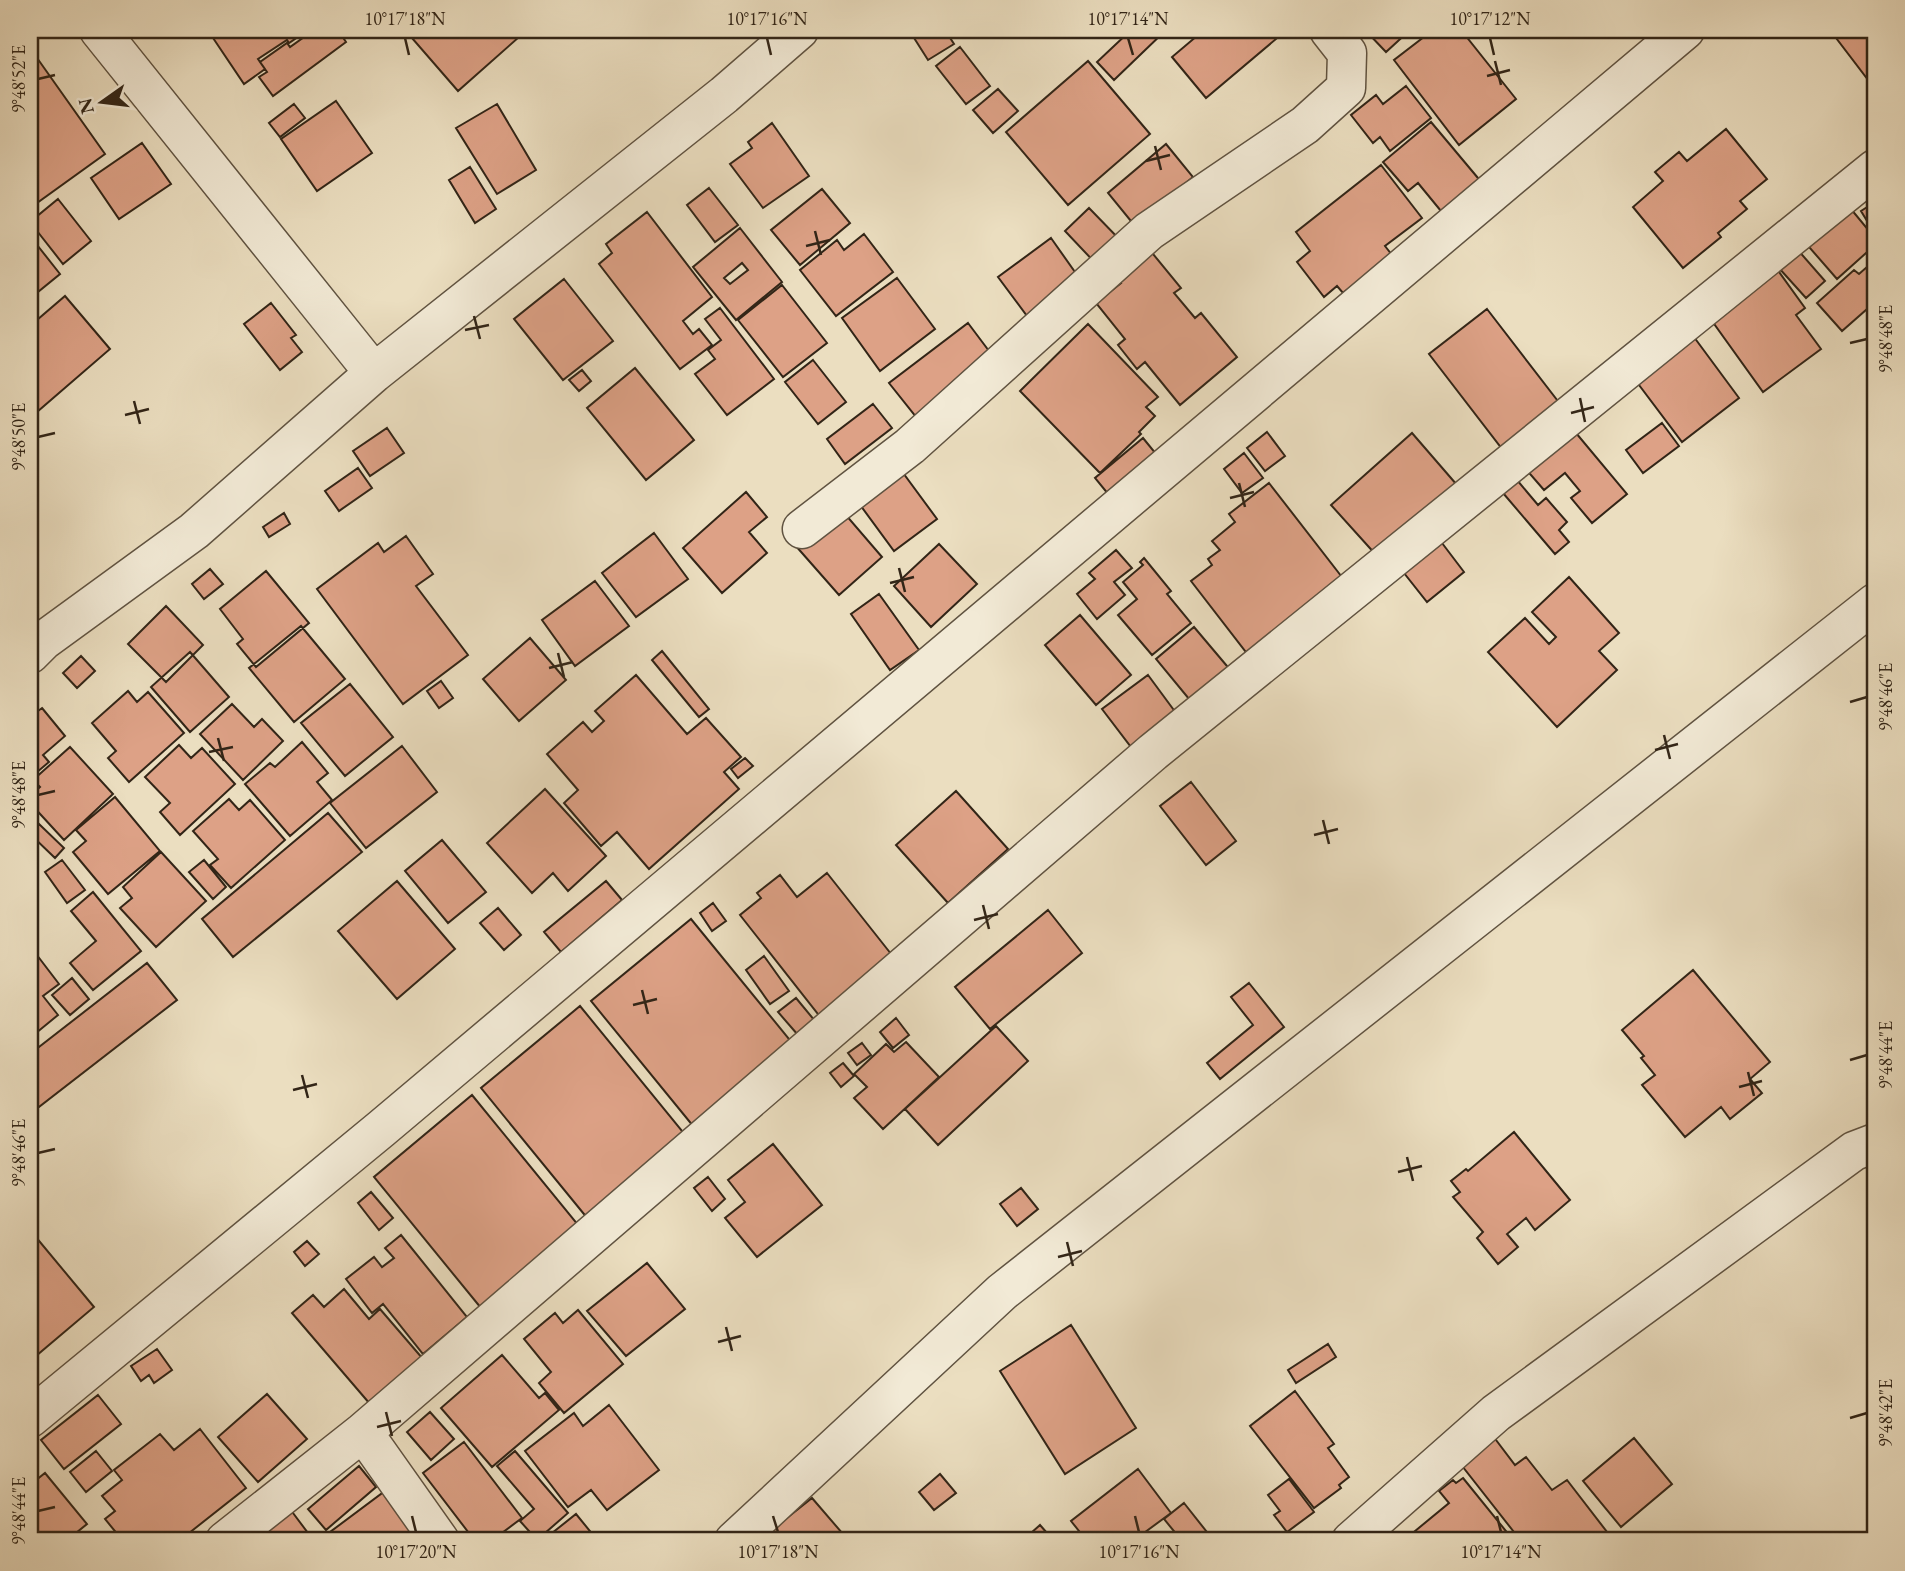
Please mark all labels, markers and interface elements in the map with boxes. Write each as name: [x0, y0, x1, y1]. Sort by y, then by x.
text: 10°17'18"N: [365, 7, 446, 30]
text: 10°17'16"N: [727, 7, 808, 30]
text: 10°17'14"N: [1088, 7, 1169, 30]
text: 10°17'12"N: [1450, 7, 1531, 30]
text: 9°48'52"E: [7, 45, 30, 113]
north arrow: [66, 66, 136, 136]
text: N: [72, 95, 100, 116]
text: 9°48'48"E: [1874, 305, 1897, 373]
text: 9°48'50"E: [7, 403, 30, 471]
text: 9°48'46"E: [1874, 663, 1897, 731]
text: 9°48'48"E: [7, 761, 30, 829]
text: 9°48'44"E: [1874, 1021, 1897, 1089]
text: 9°48'46"E: [7, 1119, 30, 1187]
text: 9°48'42"E: [1874, 1379, 1897, 1447]
text: 9°48'44"E: [7, 1477, 30, 1545]
text: 10°17'20"N: [376, 1540, 457, 1563]
text: 10°17'18"N: [738, 1540, 819, 1563]
text: 10°17'16"N: [1099, 1540, 1180, 1563]
text: 10°17'14"N: [1461, 1540, 1542, 1563]

